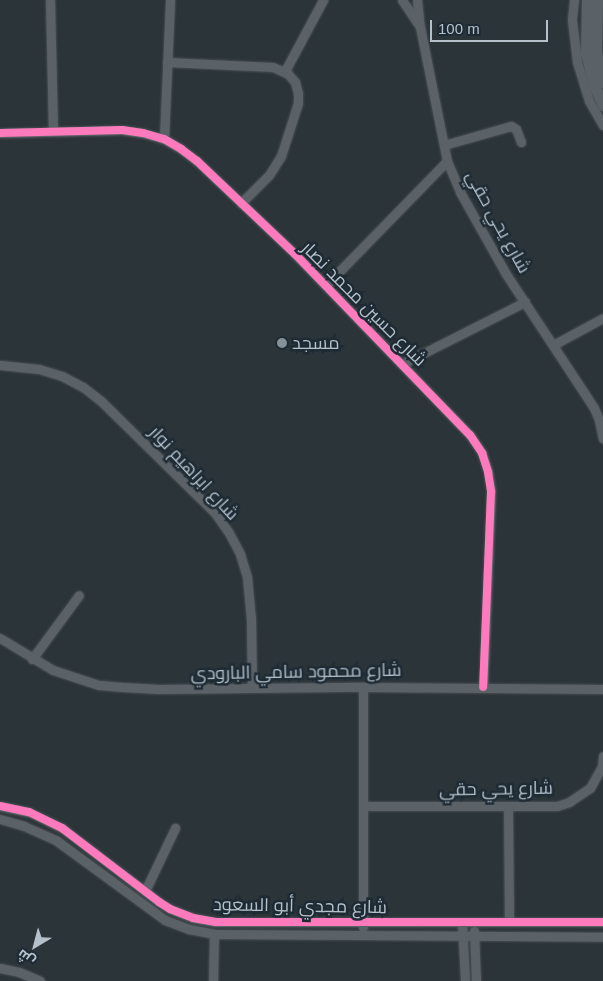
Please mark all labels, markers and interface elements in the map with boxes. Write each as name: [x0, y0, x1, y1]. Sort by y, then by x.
scale bar: [433, 10, 550, 42]
text: 100 m: [438, 20, 480, 37]
street label: شارع يحي حقي: [461, 167, 535, 277]
street label: شارع حسين محمد نصار: [297, 237, 431, 371]
place label: مسجد: [292, 332, 340, 354]
marker: مسجد: [276, 337, 288, 349]
street label: شارع ابراهيم نوار: [145, 421, 243, 525]
street label: شارع محمود سامي البارودي: [190, 659, 402, 685]
street label: شارع يحي حقي: [439, 777, 553, 801]
street label: شارع مجدي أبو السعود: [213, 894, 387, 918]
north arrow: [10, 921, 60, 971]
text: ش: [14, 946, 38, 970]

